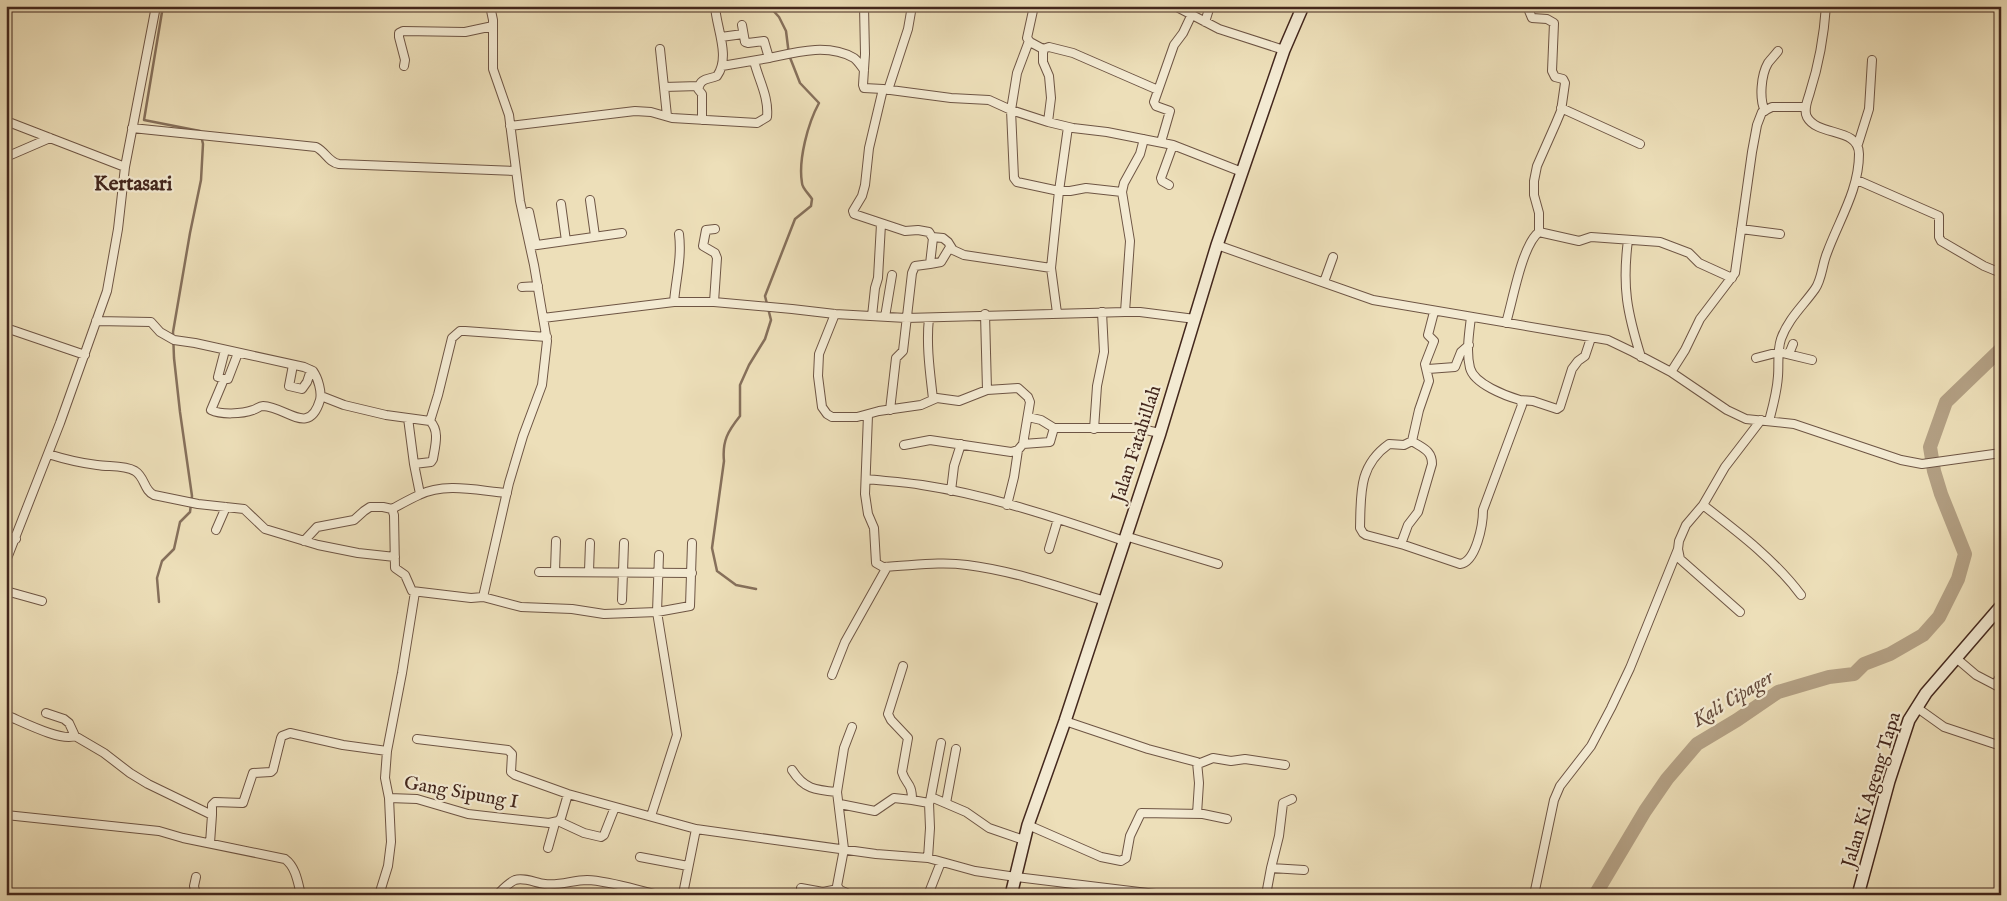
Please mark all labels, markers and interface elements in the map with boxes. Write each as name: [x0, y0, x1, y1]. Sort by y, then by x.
district label: Kertasari: [94, 171, 173, 198]
street label: Jalan Fatahillah: [1106, 382, 1167, 508]
water label: Kali Cipager: [1687, 664, 1780, 734]
street label: Jalan Ki Ageng Tapa: [1836, 708, 1907, 873]
street label: Gang Sipung I: [402, 771, 520, 815]

